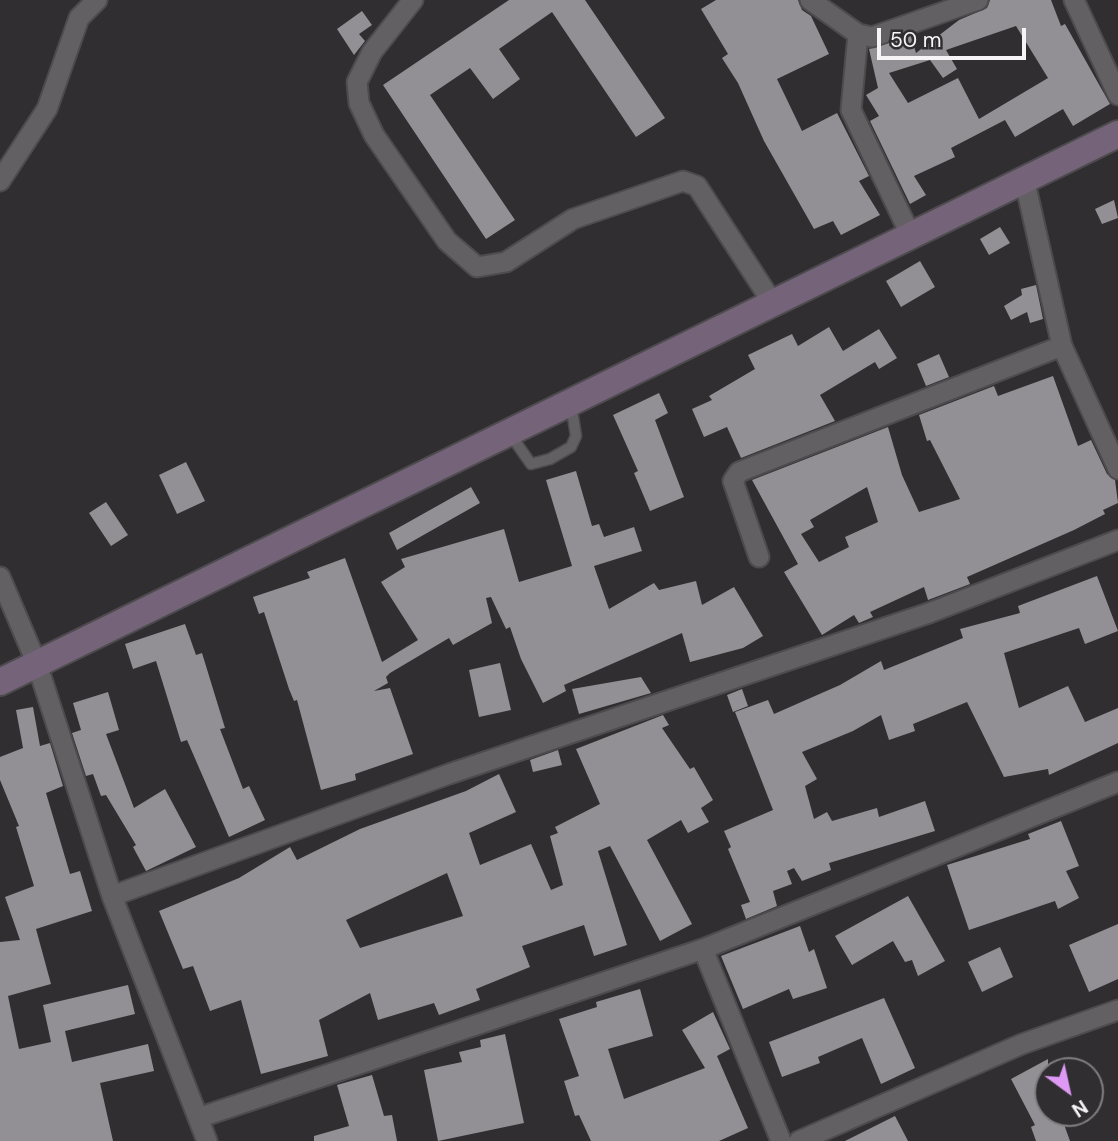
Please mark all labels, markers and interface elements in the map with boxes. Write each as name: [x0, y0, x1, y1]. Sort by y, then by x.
scale bar: [880, 14, 1029, 58]
text: 50 m: [890, 26, 941, 54]
north arrow: [1034, 1057, 1104, 1127]
text: N: [1067, 1094, 1092, 1123]

